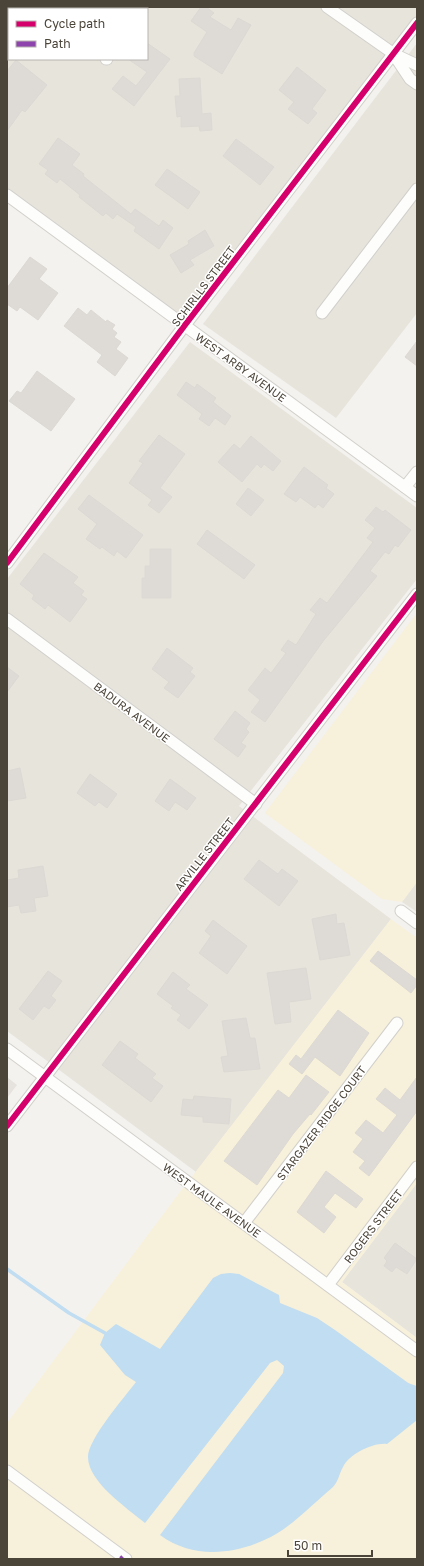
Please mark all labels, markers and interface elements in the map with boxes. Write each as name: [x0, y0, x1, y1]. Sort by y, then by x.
legend: [8, 8, 148, 60]
text: Cycle path: [44, 16, 105, 31]
text: Path: [44, 36, 71, 51]
street label: SCHIRLLS STREET: [168, 243, 238, 329]
street label: WEST ARBY AVENUE: [193, 330, 289, 404]
street label: BADURA AVENUE: [92, 679, 173, 745]
street label: ARVILLE STREET: [171, 815, 237, 893]
street label: STARGAZER RIDGE COURT: [274, 1063, 368, 1183]
street label: WEST MAULE AVENUE: [161, 1160, 264, 1240]
street label: ROGERS STREET: [341, 1186, 405, 1265]
scale bar: [288, 1532, 372, 1558]
text: 50 m: [294, 1538, 322, 1553]

